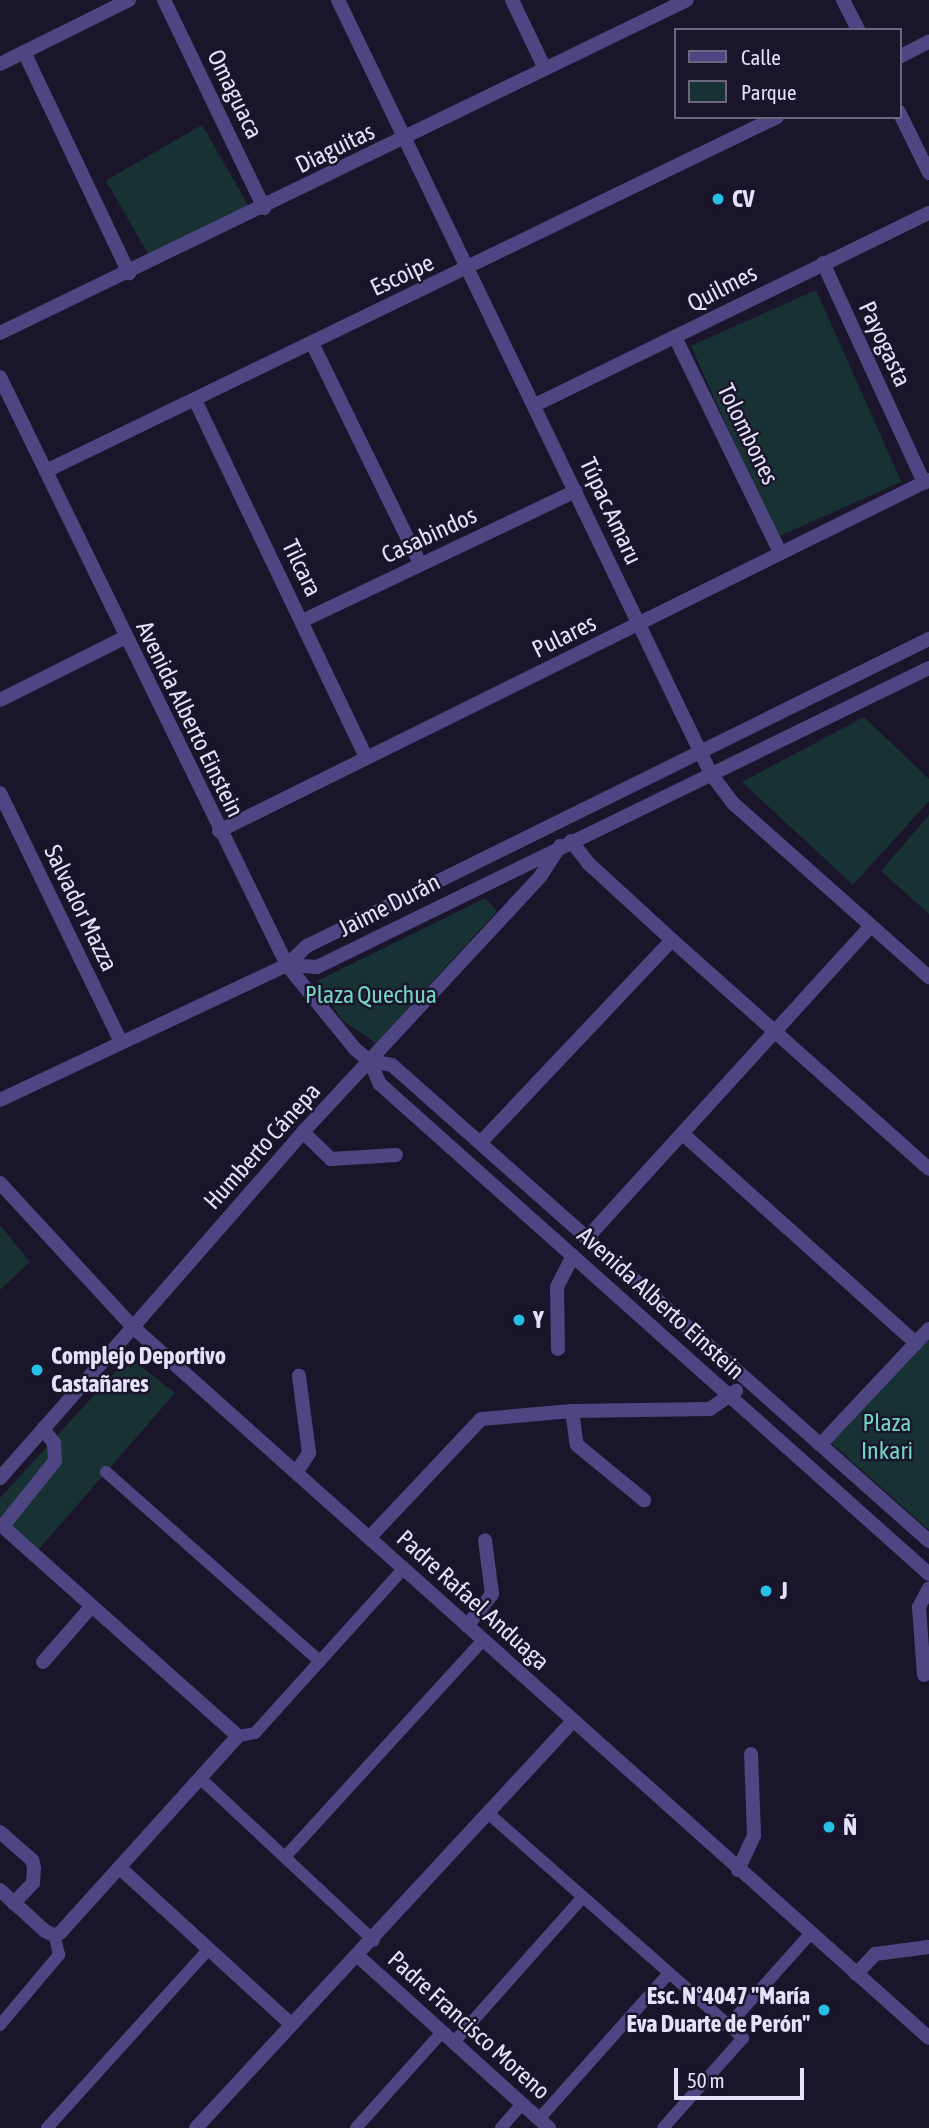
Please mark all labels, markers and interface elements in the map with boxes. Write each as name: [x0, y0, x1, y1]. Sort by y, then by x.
legend: [674, 28, 901, 119]
street label: Omaguaca: [201, 45, 269, 143]
text: Calle: [741, 45, 781, 69]
text: Parque: [741, 80, 796, 104]
street label: Diaguitas: [291, 117, 379, 179]
place label: CV: [732, 185, 755, 213]
marker: CV: [710, 191, 726, 207]
street label: Escoipe: [366, 248, 438, 302]
street label: Quilmes: [682, 258, 762, 318]
street label: Payogasta: [853, 297, 917, 391]
street label: Tolombones: [711, 379, 785, 489]
street label: Túpac Amaru: [574, 453, 648, 569]
street label: Casabindos: [377, 501, 481, 569]
street label: Tilcara: [276, 535, 328, 601]
street label: Pulares: [527, 608, 601, 664]
street label: Avenida Alberto Einstein: [130, 616, 250, 822]
street label: Salvador Mazza: [38, 840, 124, 976]
street label: Jaime Durán: [333, 867, 445, 943]
park label: Plaza Quechua: [305, 981, 437, 1009]
street label: Humberto Cánepa: [198, 1077, 326, 1215]
street label: Avenida Alberto Einstein: [572, 1221, 750, 1385]
place label: Y: [533, 1306, 544, 1334]
marker: Y: [511, 1312, 527, 1328]
place label: Complejo Deportivo Castañares: [51, 1342, 226, 1398]
marker: Complejo Deportivo Castañares: [29, 1362, 45, 1378]
park label: Plaza Inkari: [861, 1409, 913, 1465]
street label: Padre Rafael Anduaga: [391, 1524, 555, 1676]
place label: J: [780, 1577, 788, 1605]
marker: J: [758, 1583, 774, 1599]
place label: Ñ: [843, 1813, 857, 1841]
marker: Ñ: [821, 1819, 837, 1835]
street label: Padre Francisco Moreno: [382, 1945, 556, 2105]
place label: Esc. N°4047 "María Eva Duarte de Perón": [626, 1982, 810, 2038]
marker: Esc. N°4047 "María Eva Duarte de Perón": [816, 2002, 832, 2018]
scale bar: [677, 2054, 806, 2098]
text: 50 m: [687, 2068, 725, 2092]

